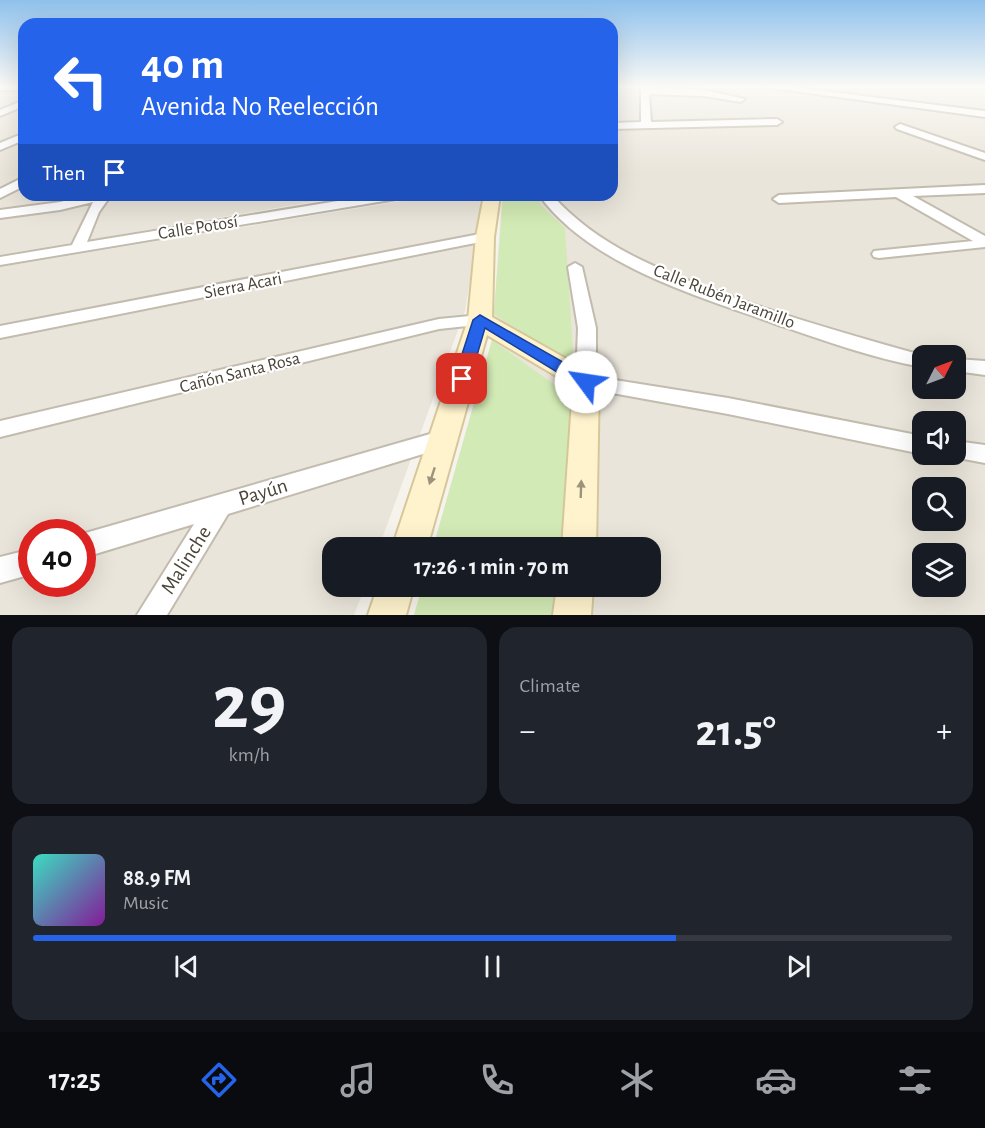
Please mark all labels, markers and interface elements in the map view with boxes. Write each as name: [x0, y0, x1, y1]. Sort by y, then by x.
icon: left: [42, 42, 120, 120]
text: 40 m: [141, 44, 224, 86]
text: Avenida No Reelección: [141, 93, 379, 120]
icon: arrive: [98, 156, 131, 189]
text: Then: [42, 162, 86, 184]
street label: Calle Potosí: [157, 213, 240, 243]
street label: Calle Rubén Jaramillo: [651, 262, 797, 332]
street label: Sierra Acari: [202, 270, 284, 302]
north arrow: [912, 345, 966, 399]
map controls: [912, 345, 966, 597]
street label: Cañón Santa Rosa: [178, 349, 302, 397]
position arrow: [554, 350, 618, 414]
pin: [436, 353, 487, 404]
icon: arrive: [445, 362, 478, 395]
button: sound: [912, 411, 966, 465]
one-way arrow: [427, 467, 436, 485]
street label: Payún: [236, 475, 290, 509]
button: search: [912, 477, 966, 531]
one-way arrow: [577, 480, 586, 499]
speed limit sign: 40: [18, 519, 96, 597]
street label: Malinche: [157, 522, 215, 598]
button: layers: [912, 543, 966, 597]
text: 17:26 · 1 min · 70 m: [414, 556, 569, 578]
text: 29: [212, 665, 286, 743]
text: Climate: [520, 676, 580, 696]
text: 21.5°: [696, 709, 776, 754]
text: −: [520, 715, 535, 748]
text: +: [936, 715, 952, 748]
text: km/h: [229, 745, 270, 765]
text: 88.9 FM: [123, 867, 191, 889]
text: Music: [123, 893, 169, 913]
icon: previous: [170, 950, 203, 983]
icon: pause: [476, 950, 509, 983]
icon: next: [782, 950, 815, 983]
icon: directions: [198, 1059, 240, 1101]
icon: music: [337, 1059, 379, 1101]
icon: phone: [476, 1059, 518, 1101]
icon: climate: [616, 1059, 658, 1101]
icon: car: [755, 1059, 797, 1101]
icon: filters: [894, 1059, 936, 1101]
text: 17:25: [49, 1066, 101, 1093]

